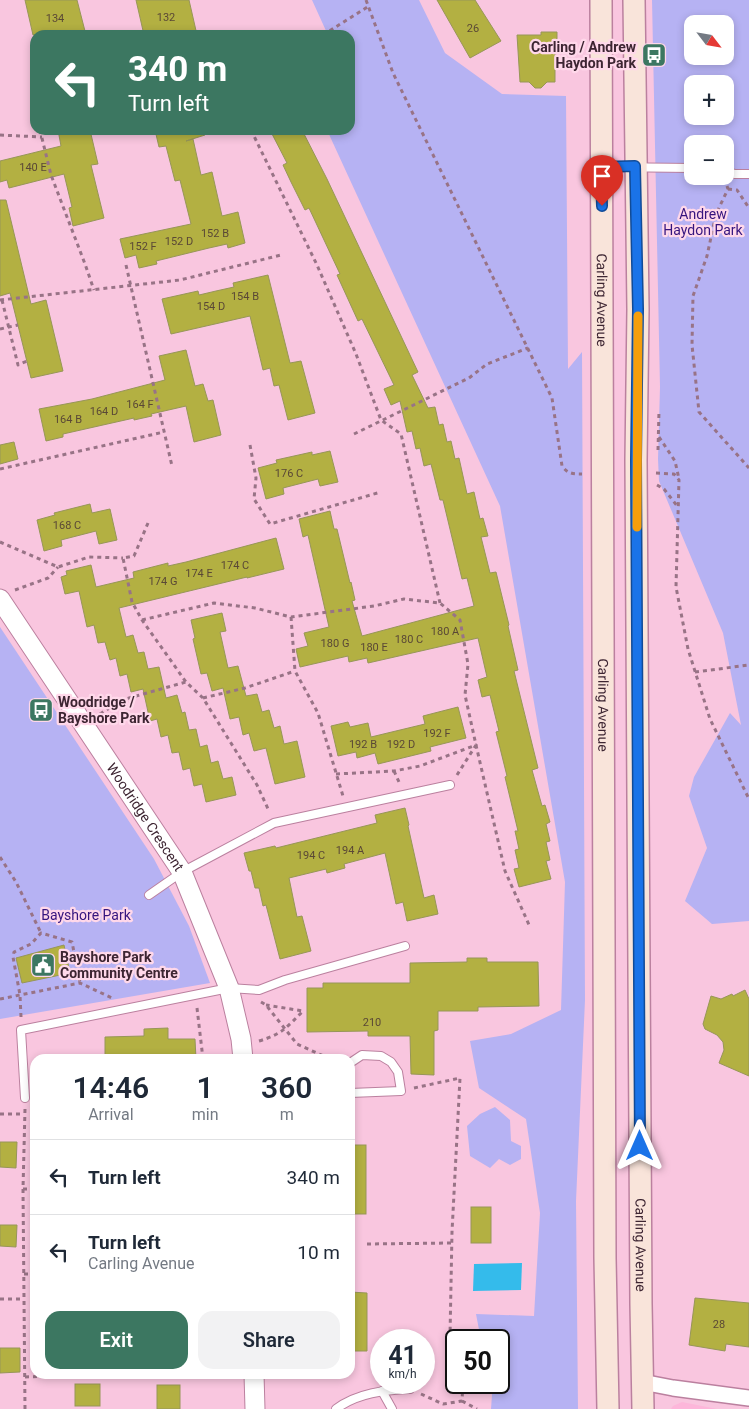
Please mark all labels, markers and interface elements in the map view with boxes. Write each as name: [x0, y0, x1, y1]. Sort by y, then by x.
house number: 132: [157, 11, 175, 24]
house number: 134: [46, 12, 64, 25]
north arrow: [684, 15, 734, 65]
map controls: [684, 15, 734, 185]
house number: 26: [467, 22, 479, 35]
place label: Carling / Andrew Haydon Park: [531, 39, 637, 71]
bus stop icon: Carling / Andrew Haydon Park: [641, 42, 667, 68]
text: 340 m: [128, 49, 227, 90]
icon: left: [45, 50, 110, 115]
button: +: [684, 75, 734, 125]
text: Turn left: [128, 91, 209, 116]
button: −: [684, 135, 734, 185]
pin: [581, 155, 623, 206]
house number: 140 E: [19, 161, 47, 174]
icon: arrive: [588, 162, 616, 190]
park label: Andrew Haydon Park: [663, 206, 744, 238]
house number: 152 B: [201, 227, 229, 240]
house number: 152 D: [165, 235, 193, 248]
house number: 152 F: [129, 240, 157, 253]
street label: Carling Avenue: [594, 253, 610, 347]
house number: 154 B: [231, 290, 259, 303]
house number: 154 D: [197, 300, 225, 313]
house number: 164 F: [126, 398, 154, 411]
house number: 164 D: [90, 405, 118, 418]
house number: 164 B: [54, 413, 82, 426]
house number: 176 C: [275, 467, 303, 480]
house number: 168 C: [53, 519, 81, 532]
house number: 174 C: [221, 559, 249, 572]
house number: 174 E: [185, 567, 213, 580]
house number: 174 G: [149, 575, 177, 588]
house number: 180 A: [431, 625, 460, 638]
house number: 180 C: [395, 633, 423, 646]
house number: 180 G: [321, 637, 349, 650]
house number: 180 E: [360, 641, 388, 654]
street label: Carling Avenue: [595, 658, 611, 752]
place label: Woodridge / Bayshore Park: [58, 694, 150, 726]
bus stop icon: Woodridge / Bayshore Park: [28, 697, 54, 723]
house number: 192 F: [423, 727, 451, 740]
house number: 192 B: [349, 738, 377, 751]
house number: 192 D: [387, 738, 415, 751]
street label: Woodridge Crescent: [104, 760, 187, 874]
house number: 194 A: [336, 844, 365, 857]
house number: 194 C: [297, 849, 325, 862]
park label: Bayshore Park: [41, 907, 132, 923]
place label: Bayshore Park Community Centre: [60, 949, 178, 981]
public building icon: Bayshore Park Community Centre: [30, 952, 56, 978]
house number: 210: [363, 1016, 381, 1029]
text: 14:46: [73, 1070, 149, 1105]
text: 1: [197, 1070, 214, 1105]
text: 360: [261, 1070, 312, 1105]
text: Arrival: [88, 1105, 134, 1124]
text: min: [192, 1105, 219, 1124]
text: m: [280, 1105, 294, 1124]
position arrow: [613, 1119, 665, 1171]
icon: left: [45, 1163, 73, 1191]
text: Turn left: [88, 1166, 161, 1189]
text: 340 m: [287, 1166, 340, 1189]
street label: Carling Avenue: [632, 1198, 649, 1292]
text: Turn left: [88, 1231, 161, 1254]
icon: left: [45, 1238, 73, 1266]
text: 10 m: [297, 1241, 340, 1264]
text: Carling Avenue: [88, 1254, 194, 1273]
button: Exit: [45, 1311, 188, 1369]
button: Share: [198, 1311, 340, 1369]
house number: 28: [713, 1318, 725, 1331]
speed limit sign: 50: [445, 1329, 510, 1394]
text: 41: [388, 1341, 417, 1370]
text: km/h: [388, 1367, 417, 1381]

